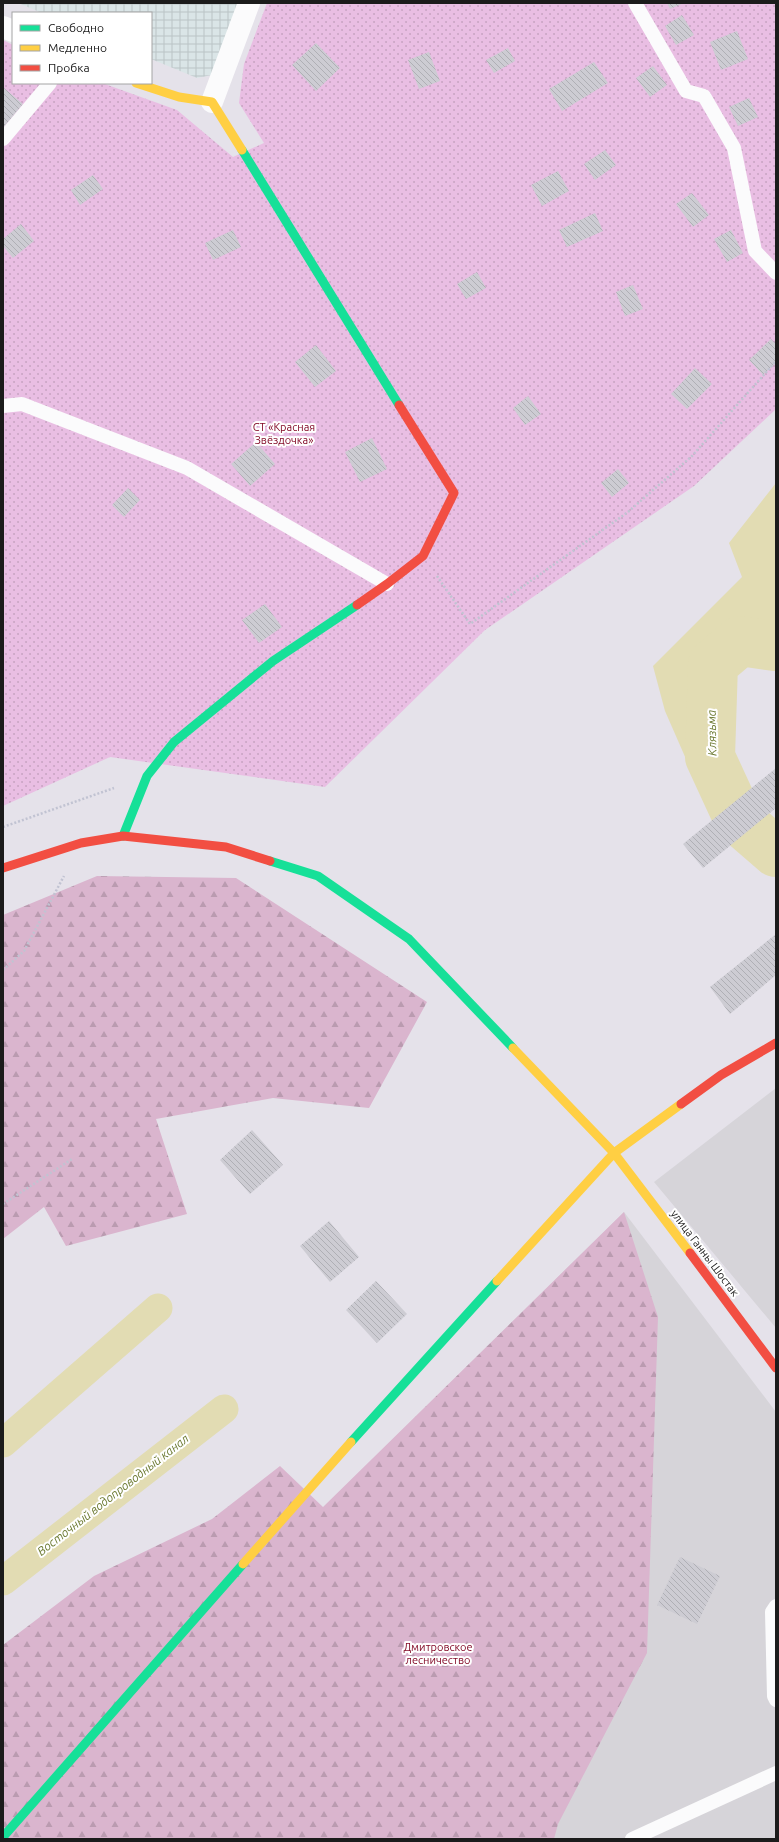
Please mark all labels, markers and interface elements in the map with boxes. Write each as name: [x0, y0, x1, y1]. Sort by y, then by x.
legend: [12, 12, 152, 84]
text: Свободно: [48, 21, 104, 34]
text: Медленно: [48, 41, 107, 54]
text: Пробка: [48, 61, 90, 74]
park label: СТ «Красная Звёздочка»: [253, 421, 315, 446]
water label: Клязьма: [705, 709, 718, 756]
street label: улица Ганны Шостак: [669, 1207, 742, 1299]
water label: Восточный водопроводный канал: [34, 1431, 191, 1558]
park label: Дмитровское лесничество: [403, 1641, 473, 1666]

